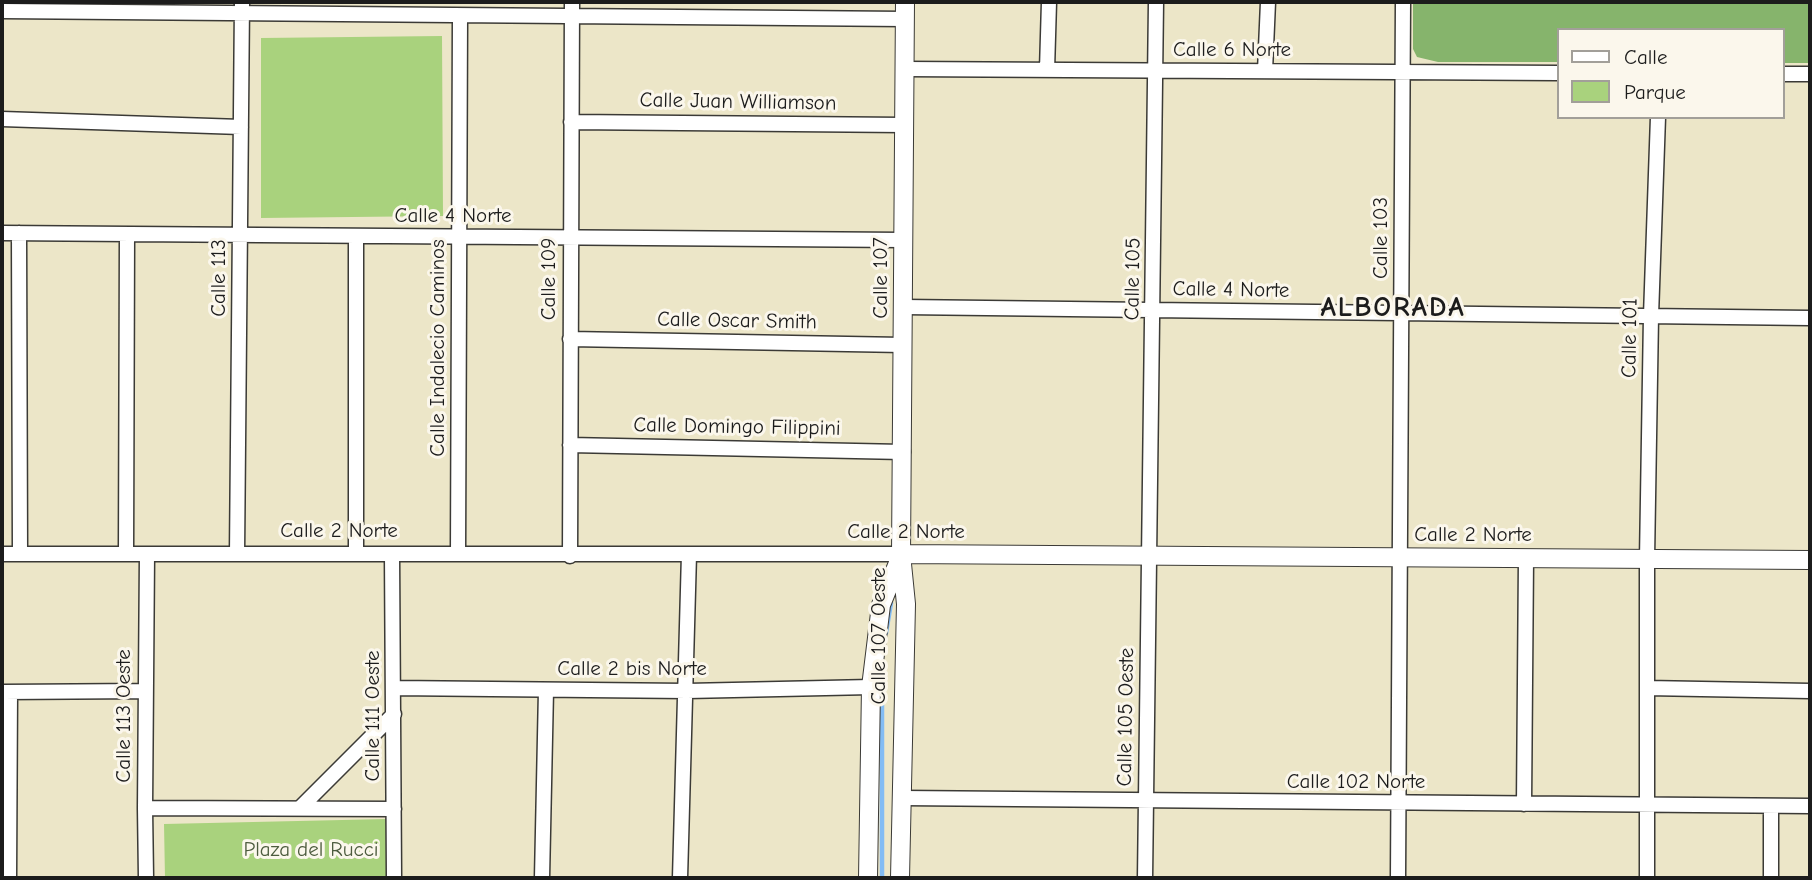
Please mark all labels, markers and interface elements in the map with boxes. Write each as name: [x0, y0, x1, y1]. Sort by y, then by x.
legend: [1556, 28, 1784, 119]
street label: Calle 6 Norte: [1173, 37, 1291, 63]
text: Calle: [1624, 45, 1667, 69]
text: Parque: [1624, 80, 1686, 104]
street label: Calle Juan Williamson: [639, 88, 837, 116]
street label: Calle 103: [1368, 197, 1394, 279]
street label: Calle 4 Norte: [395, 203, 511, 229]
street label: Calle 107: [868, 237, 894, 319]
street label: Calle 105: [1120, 237, 1146, 321]
street label: Calle 109: [536, 238, 562, 320]
street label: Calle 113: [206, 239, 232, 317]
street label: Calle Indalecio Caminos: [425, 239, 451, 457]
street label: Calle 4 Norte: [1172, 276, 1290, 304]
district label: ALBORADA: [1321, 291, 1465, 325]
street label: Calle 101: [1617, 298, 1643, 378]
street label: Calle Oscar Smith: [657, 307, 817, 335]
street label: Calle Domingo Filippini: [633, 413, 841, 441]
street label: Calle 2 Norte: [280, 518, 398, 544]
street label: Calle 2 Norte: [847, 519, 965, 545]
street label: Calle 2 Norte: [1414, 522, 1532, 548]
street label: Calle 107 Oeste: [866, 567, 892, 705]
street label: Calle 105 Oeste: [1112, 647, 1140, 787]
street label: Calle 113 Oeste: [111, 649, 137, 783]
street label: Calle 111 Oeste: [360, 650, 386, 782]
street label: Calle 2 bis Norte: [557, 656, 707, 682]
street label: Calle 102 Norte: [1287, 769, 1425, 795]
park label: Plaza del Rucci: [243, 837, 379, 863]

